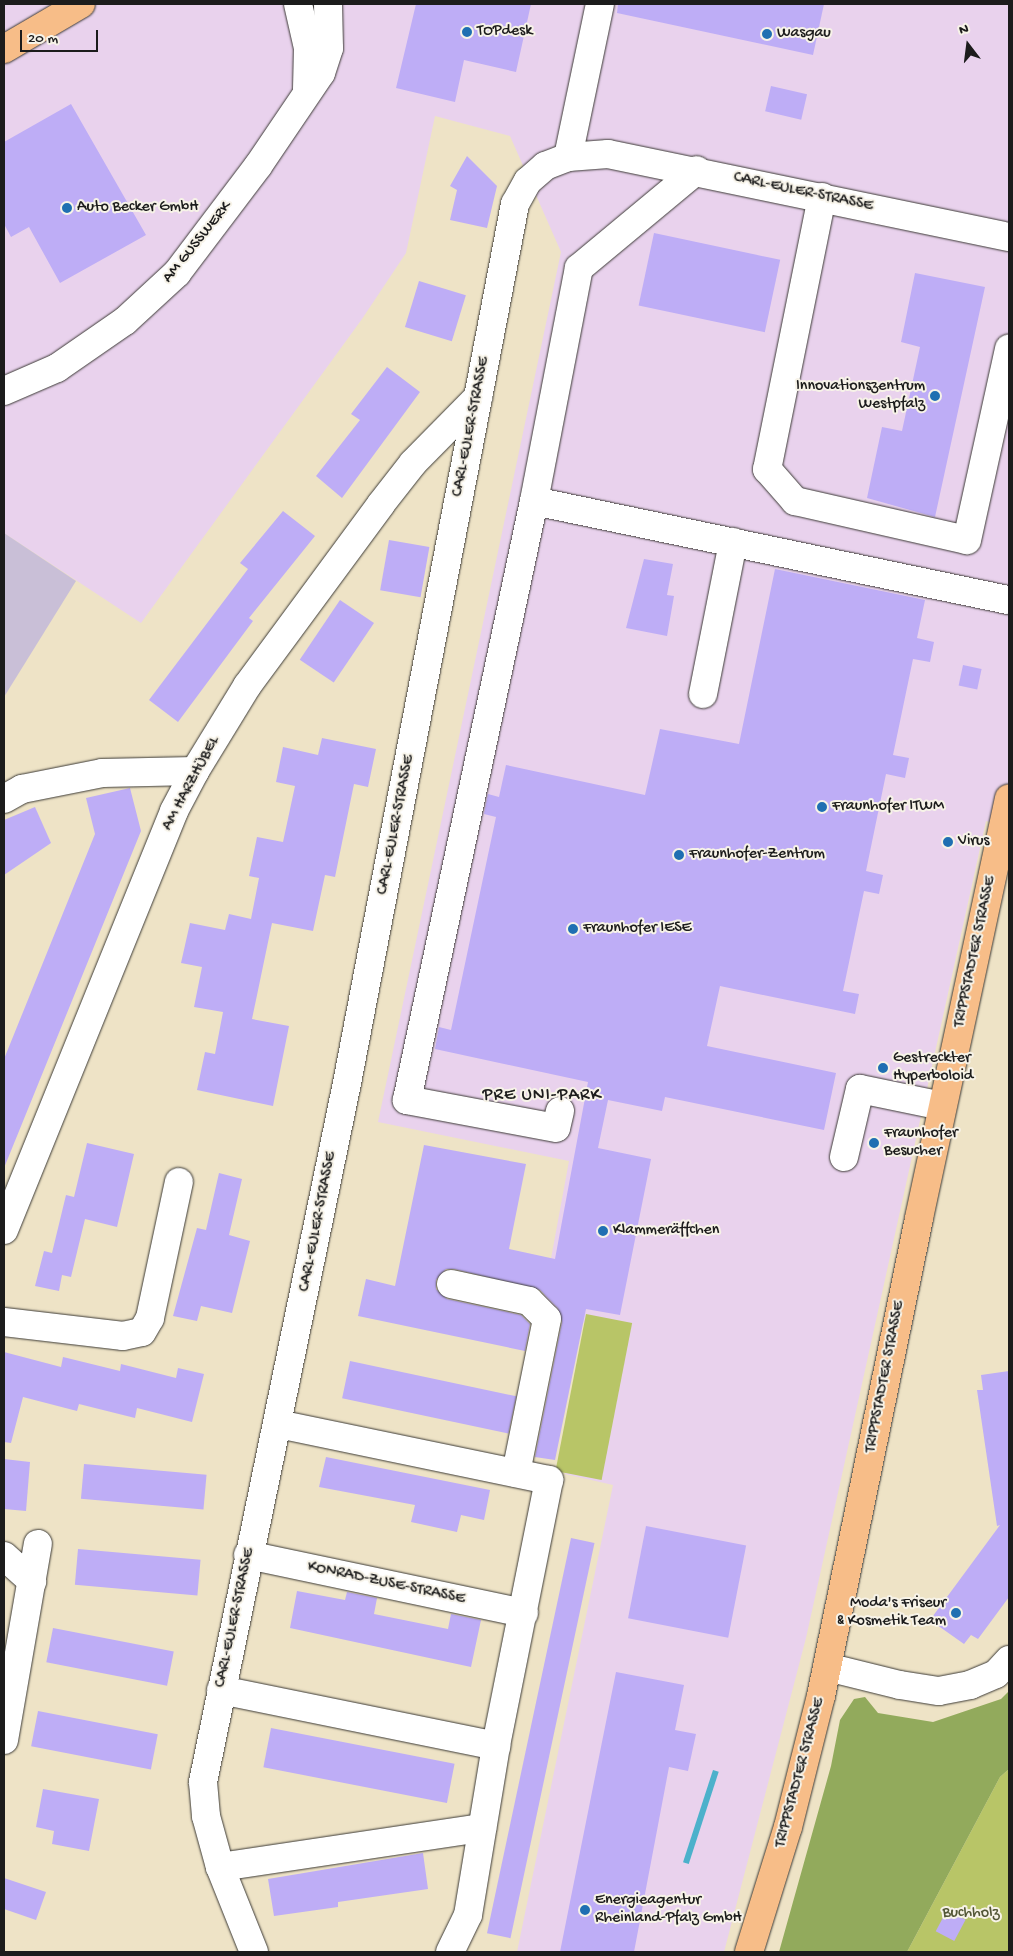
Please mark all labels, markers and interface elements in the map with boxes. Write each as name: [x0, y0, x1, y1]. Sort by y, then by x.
scale bar: [22, 20, 100, 52]
north arrow: [943, 20, 993, 70]
text: N: [957, 21, 971, 39]
place label: TOPdesk: [477, 22, 532, 42]
place label: Wasgau: [777, 24, 831, 44]
marker: TOPdesk: [461, 26, 473, 38]
marker: Wasgau: [761, 28, 773, 40]
text: 20 m: [28, 30, 58, 48]
street label: CARL-EULER-STRASSE: [732, 169, 874, 217]
place label: Auto Becker GmbH: [77, 198, 198, 218]
street label: AM GUSSWERK: [159, 198, 237, 288]
marker: Auto Becker GmbH: [61, 202, 73, 214]
street label: CARL-EULER-STRASSE: [449, 355, 495, 499]
place label: Innovationszentrum Westpfalz: [796, 377, 925, 415]
marker: Innovationszentrum Westpfalz: [929, 390, 941, 402]
street label: AM HARZHÜBEL: [159, 734, 225, 834]
street label: CARL-EULER-STRASSE: [374, 753, 420, 897]
place label: Fraunhofer ITWM: [832, 797, 944, 817]
marker: Fraunhofer ITWM: [816, 801, 828, 813]
place label: Virus: [958, 832, 989, 852]
marker: Virus: [942, 836, 954, 848]
place label: Fraunhofer-Zentrum: [689, 845, 825, 865]
marker: Fraunhofer-Zentrum: [673, 849, 685, 861]
street label: TRIPPSTADTER STRASSE: [951, 875, 1001, 1029]
place label: Fraunhofer IESE: [583, 919, 692, 939]
marker: Fraunhofer IESE: [567, 923, 579, 935]
place label: Gestreckter Hyperboloid: [893, 1049, 973, 1087]
marker: Gestreckter Hyperboloid: [877, 1062, 889, 1074]
district label: PRE UNI-PARK: [481, 1085, 603, 1107]
place label: Fraunhofer Besucher: [884, 1124, 958, 1162]
marker: Fraunhofer Besucher: [868, 1137, 880, 1149]
street label: CARL-EULER-STRASSE: [296, 1150, 342, 1294]
place label: Klammeräffchen: [613, 1221, 719, 1241]
marker: Klammeräffchen: [597, 1225, 609, 1237]
street label: TRIPPSTADTER STRASSE: [862, 1300, 910, 1454]
street label: CARL-EULER-STRASSE: [212, 1547, 260, 1689]
street label: KONRAD-ZUSE-STRASSE: [306, 1558, 466, 1610]
place label: Moda's Friseur & Kosmetik Team: [837, 1594, 946, 1632]
marker: Moda's Friseur & Kosmetik Team: [950, 1607, 962, 1619]
street label: TRIPPSTADTER STRASSE: [772, 1696, 830, 1850]
place label: Energieagentur Rheinland-Pfalz GmbH: [595, 1891, 742, 1929]
marker: Energieagentur Rheinland-Pfalz GmbH: [579, 1904, 591, 1916]
park label: Buchholz: [942, 1904, 1000, 1924]

